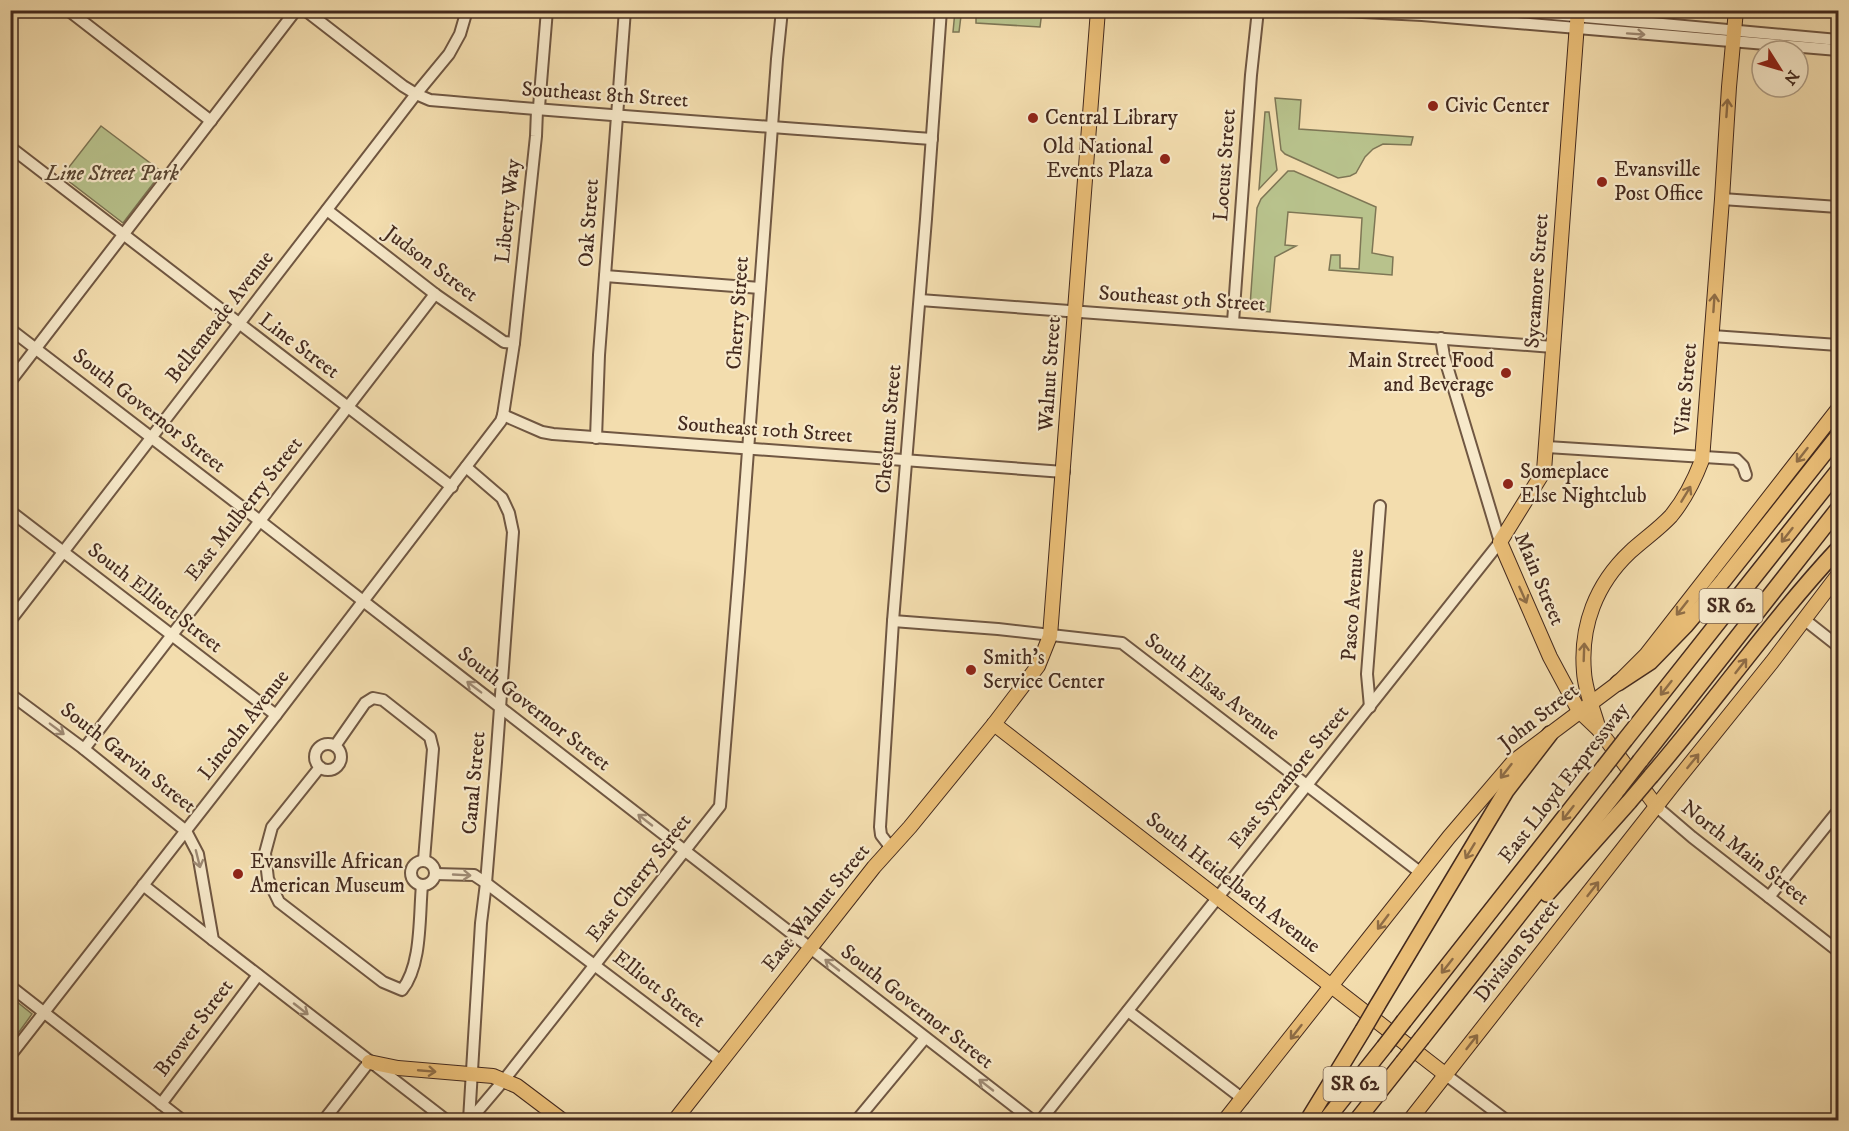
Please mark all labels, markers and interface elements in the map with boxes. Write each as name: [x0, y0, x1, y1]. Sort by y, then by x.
one-way arrow: [1625, 28, 1645, 39]
north arrow: [1750, 39, 1810, 99]
text: N: [1779, 66, 1803, 89]
street label: Southeast 8th Street: [521, 76, 690, 114]
place label: Civic Center: [1445, 93, 1549, 119]
marker: Civic Center: [1426, 99, 1440, 113]
one-way arrow: [1722, 99, 1733, 119]
place label: Central Library: [1045, 105, 1179, 131]
street label: Locust Street: [1208, 108, 1242, 222]
marker: Central Library: [1026, 111, 1040, 125]
place label: Old National Events Plaza: [1043, 134, 1154, 184]
marker: Old National Events Plaza: [1158, 152, 1172, 166]
street label: Liberty Way: [490, 156, 527, 265]
place label: Evansville Post Office: [1614, 157, 1704, 207]
park label: Line Street Park: [44, 161, 179, 187]
marker: Evansville Post Office: [1595, 175, 1609, 189]
street label: Oak Street: [573, 178, 605, 268]
street label: Sycamore Street: [1519, 212, 1555, 349]
street label: Judson Street: [377, 219, 483, 308]
street label: Bellemeade Avenue: [160, 245, 280, 388]
street label: Cherry Street: [721, 255, 755, 370]
street label: Southeast 9th Street: [1098, 280, 1267, 318]
one-way arrow: [1709, 293, 1720, 313]
street label: Line Street: [254, 307, 345, 385]
street label: Walnut Street: [1033, 315, 1067, 433]
street label: Vine Street: [1669, 342, 1703, 437]
street label: South Governor Street: [67, 343, 231, 479]
place label: Main Street Food and Beverage: [1348, 348, 1495, 398]
street label: Chestnut Street: [870, 363, 908, 495]
marker: Main Street Food and Beverage: [1499, 366, 1513, 380]
street label: Southeast 10th Street: [676, 411, 854, 449]
street label: East Mulberry Street: [180, 432, 308, 586]
one-way arrow: [1796, 446, 1809, 462]
place label: Someplace Else Nightclub: [1520, 459, 1647, 509]
marker: Someplace Else Nightclub: [1501, 477, 1515, 491]
one-way arrow: [1681, 486, 1693, 503]
one-way arrow: [1781, 527, 1794, 543]
street label: Main Street: [1508, 528, 1570, 630]
street label: South Elliott Street: [82, 537, 228, 659]
street label: Pasco Avenue: [1336, 548, 1370, 662]
one-way arrow: [1517, 586, 1529, 604]
road number: SR 62: [1700, 589, 1762, 623]
one-way arrow: [1676, 600, 1689, 616]
street label: South Elsas Avenue: [1139, 628, 1285, 747]
street label: South Governor Street: [452, 641, 616, 777]
one-way arrow: [1578, 643, 1589, 663]
place label: Smith's Service Center: [983, 645, 1105, 695]
one-way arrow: [1735, 659, 1747, 675]
marker: Smith's Service Center: [964, 663, 978, 677]
street label: Lincoln Avenue: [193, 664, 295, 785]
street label: John Street: [1492, 678, 1584, 757]
one-way arrow: [1660, 680, 1673, 696]
one-way arrow: [466, 681, 482, 694]
street label: South Garvin Street: [55, 697, 201, 819]
street label: East Lloyd Expressway: [1493, 697, 1636, 869]
street label: East Sycamore Street: [1223, 700, 1355, 854]
one-way arrow: [49, 722, 65, 735]
street label: Canal Street: [457, 730, 491, 836]
one-way arrow: [1686, 753, 1699, 769]
one-way arrow: [1499, 763, 1512, 779]
street label: North Main Street: [1676, 795, 1815, 911]
one-way arrow: [1561, 805, 1574, 821]
street label: South Heidelbach Avenue: [1141, 807, 1326, 959]
street label: East Cherry Street: [581, 809, 697, 947]
one-way arrow: [637, 813, 653, 826]
street label: East Walnut Street: [756, 839, 876, 977]
one-way arrow: [1464, 842, 1476, 859]
one-way arrow: [192, 849, 204, 868]
place label: Evansville African American Museum: [250, 849, 405, 899]
marker: Evansville African American Museum: [231, 867, 245, 881]
one-way arrow: [451, 869, 471, 880]
one-way arrow: [1587, 881, 1600, 897]
street label: Division Street: [1469, 894, 1565, 1008]
one-way arrow: [1376, 914, 1389, 930]
street label: South Governor Street: [835, 939, 999, 1075]
street label: Elliott Street: [607, 945, 711, 1033]
one-way arrow: [1441, 958, 1454, 974]
one-way arrow: [824, 959, 840, 972]
street label: Brower Street: [149, 974, 239, 1082]
one-way arrow: [293, 1003, 309, 1015]
one-way arrow: [1289, 1024, 1302, 1040]
one-way arrow: [1466, 1034, 1479, 1050]
one-way arrow: [416, 1066, 436, 1077]
road number: SR 62: [1324, 1067, 1386, 1101]
one-way arrow: [978, 1078, 994, 1091]

